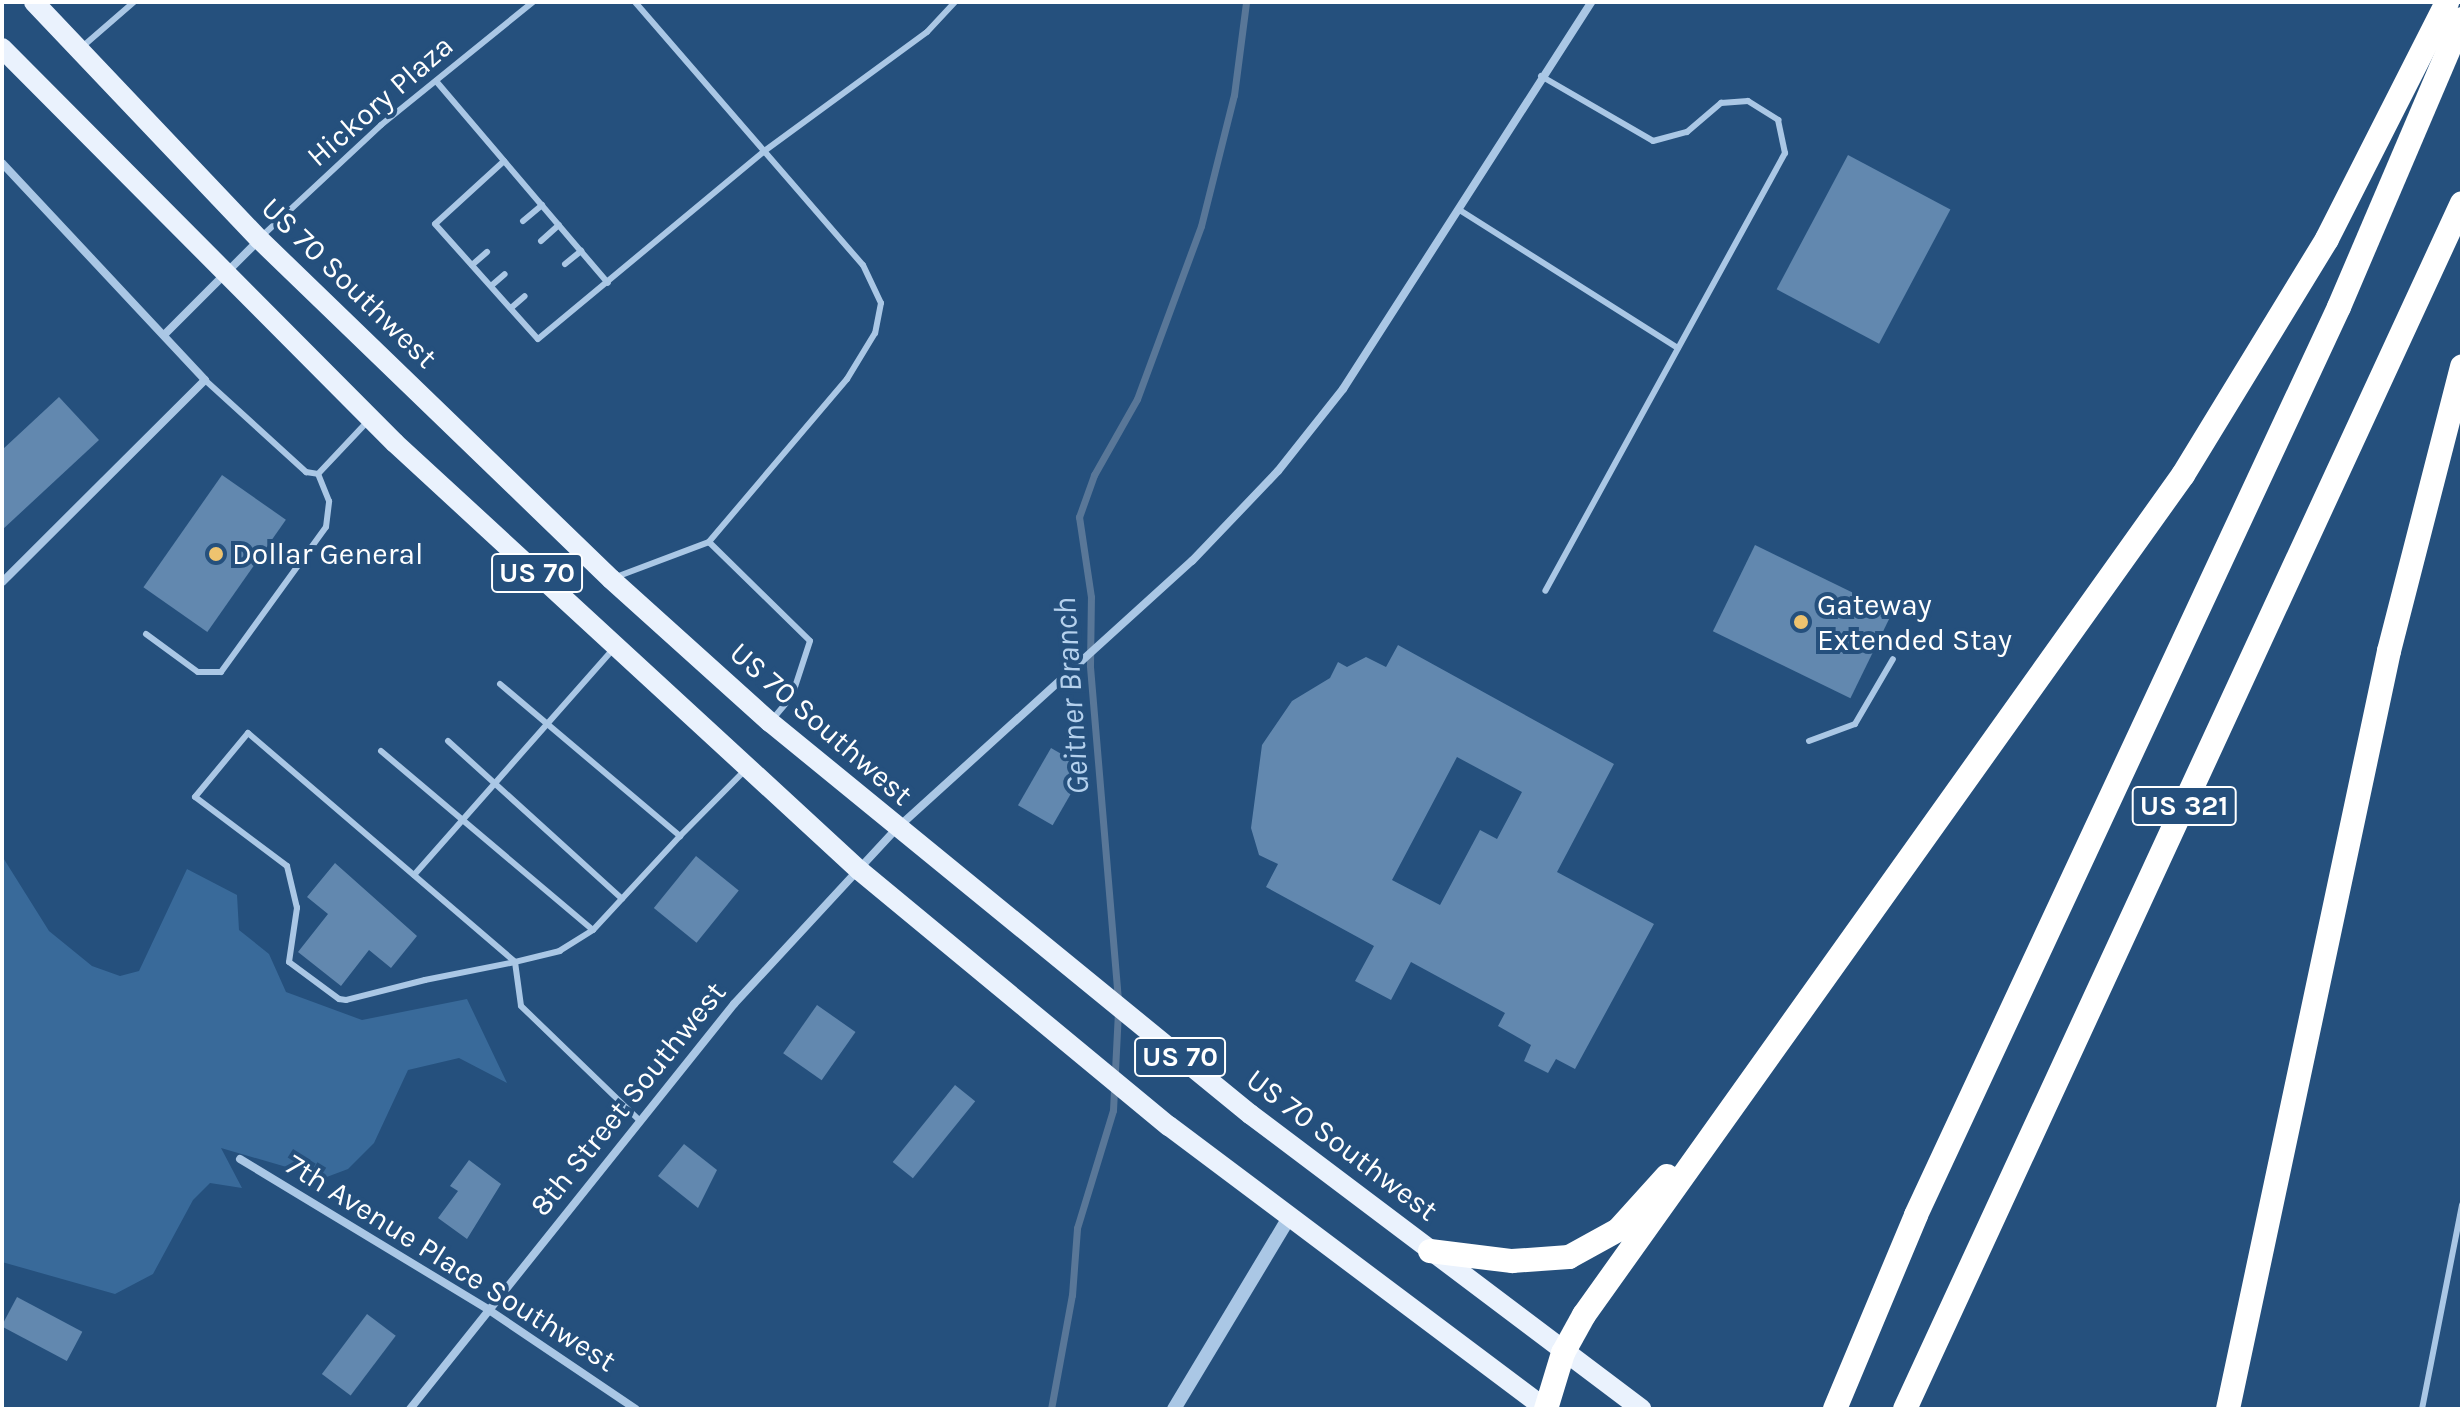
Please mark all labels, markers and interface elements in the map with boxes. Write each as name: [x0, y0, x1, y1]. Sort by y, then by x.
street label: Hickory Plaza: [300, 28, 460, 174]
street label: US 70 Southwest: [254, 190, 444, 376]
place label: Dollar General: [232, 536, 423, 572]
marker: Dollar General: [207, 545, 225, 563]
road number: US 70: [491, 549, 583, 597]
place label: Gateway Extended Stay: [1817, 587, 2012, 658]
water label: Geitner Branch: [1046, 596, 1098, 796]
marker: Gateway Extended Stay: [1792, 613, 1810, 631]
street label: US 70 Southwest: [722, 635, 920, 813]
road number: US 321: [2130, 782, 2238, 830]
street label: 8th Street Southwest: [523, 975, 733, 1223]
road number: US 70: [1134, 1033, 1226, 1081]
street label: US 70 Southwest: [1239, 1061, 1445, 1229]
street label: 7th Avenue Place Southwest: [279, 1146, 623, 1380]

